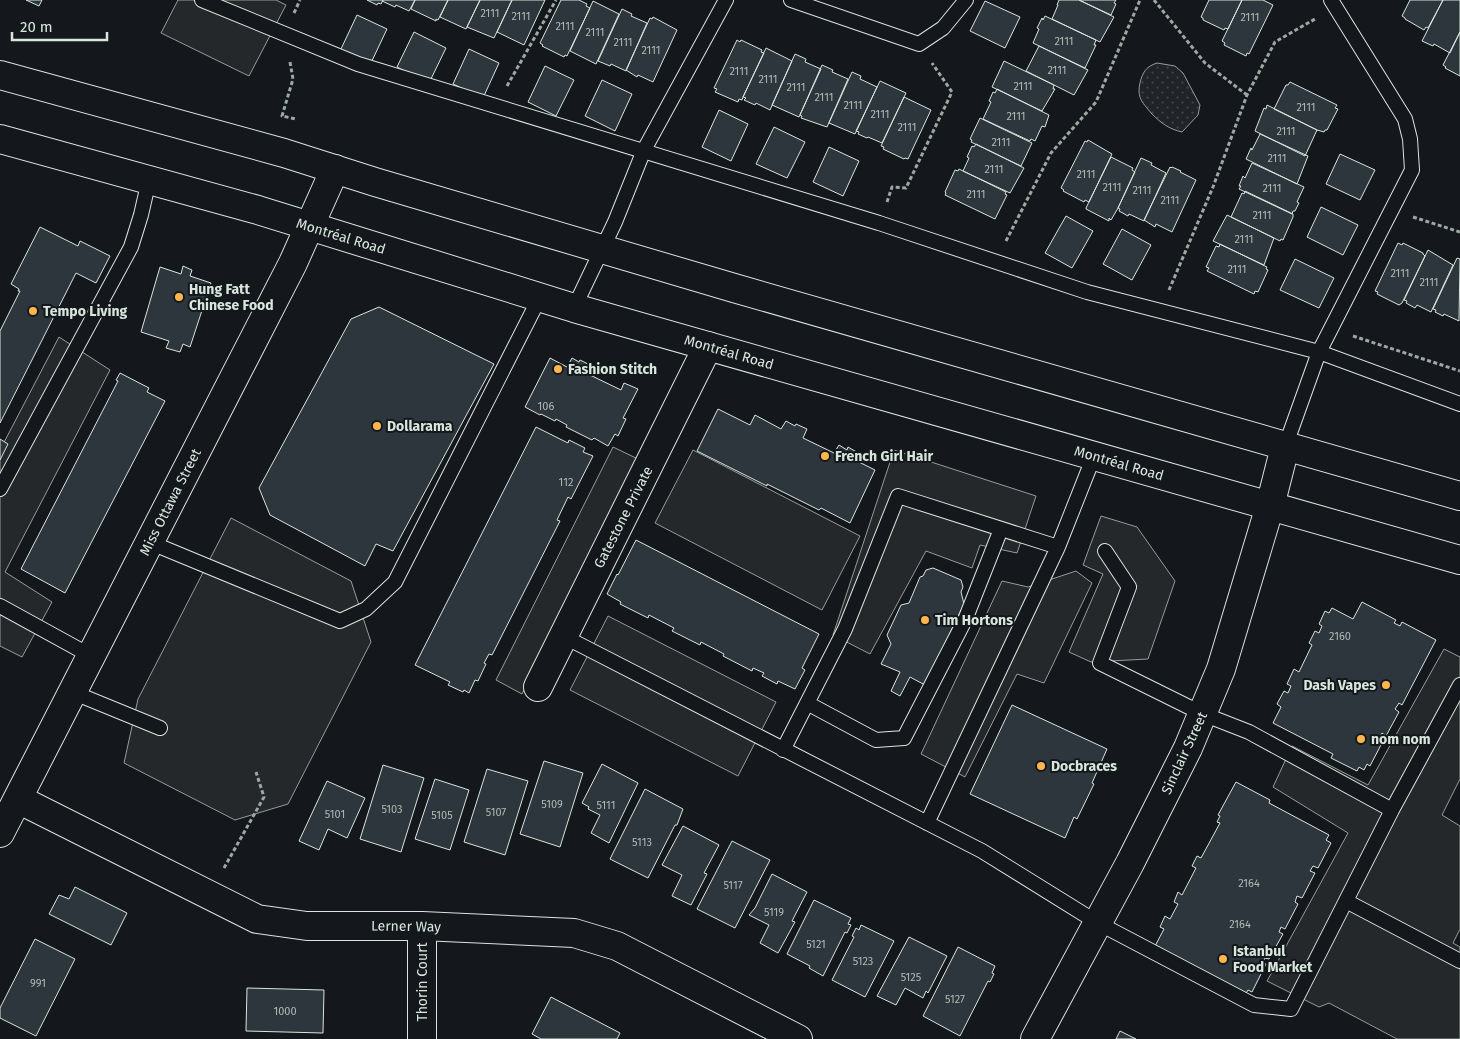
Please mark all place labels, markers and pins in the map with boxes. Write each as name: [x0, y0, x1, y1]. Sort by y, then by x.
place label: Hung Fatt Chinese Food: [189, 281, 274, 314]
marker: Hung Fatt Chinese Food: [173, 291, 185, 303]
place label: Tempo Living: [43, 303, 128, 320]
marker: Tempo Living: [27, 305, 39, 317]
place label: Fashion Stitch: [568, 361, 657, 378]
marker: Fashion Stitch: [552, 363, 564, 375]
place label: Dollarama: [387, 418, 453, 435]
marker: Dollarama: [371, 420, 383, 432]
place label: French Girl Hair: [835, 448, 933, 465]
marker: French Girl Hair: [819, 450, 831, 462]
place label: Tim Hortons: [935, 612, 1013, 629]
marker: Tim Hortons: [919, 614, 931, 626]
place label: Dash Vapes: [1303, 677, 1376, 694]
marker: Dash Vapes: [1380, 679, 1392, 691]
place label: nom nom: [1371, 731, 1431, 748]
marker: nom nom: [1355, 733, 1367, 745]
place label: Docbraces: [1051, 758, 1117, 775]
marker: Docbraces: [1035, 760, 1047, 772]
place label: Istanbul Food Market: [1233, 943, 1313, 976]
marker: Istanbul Food Market: [1217, 953, 1229, 965]

